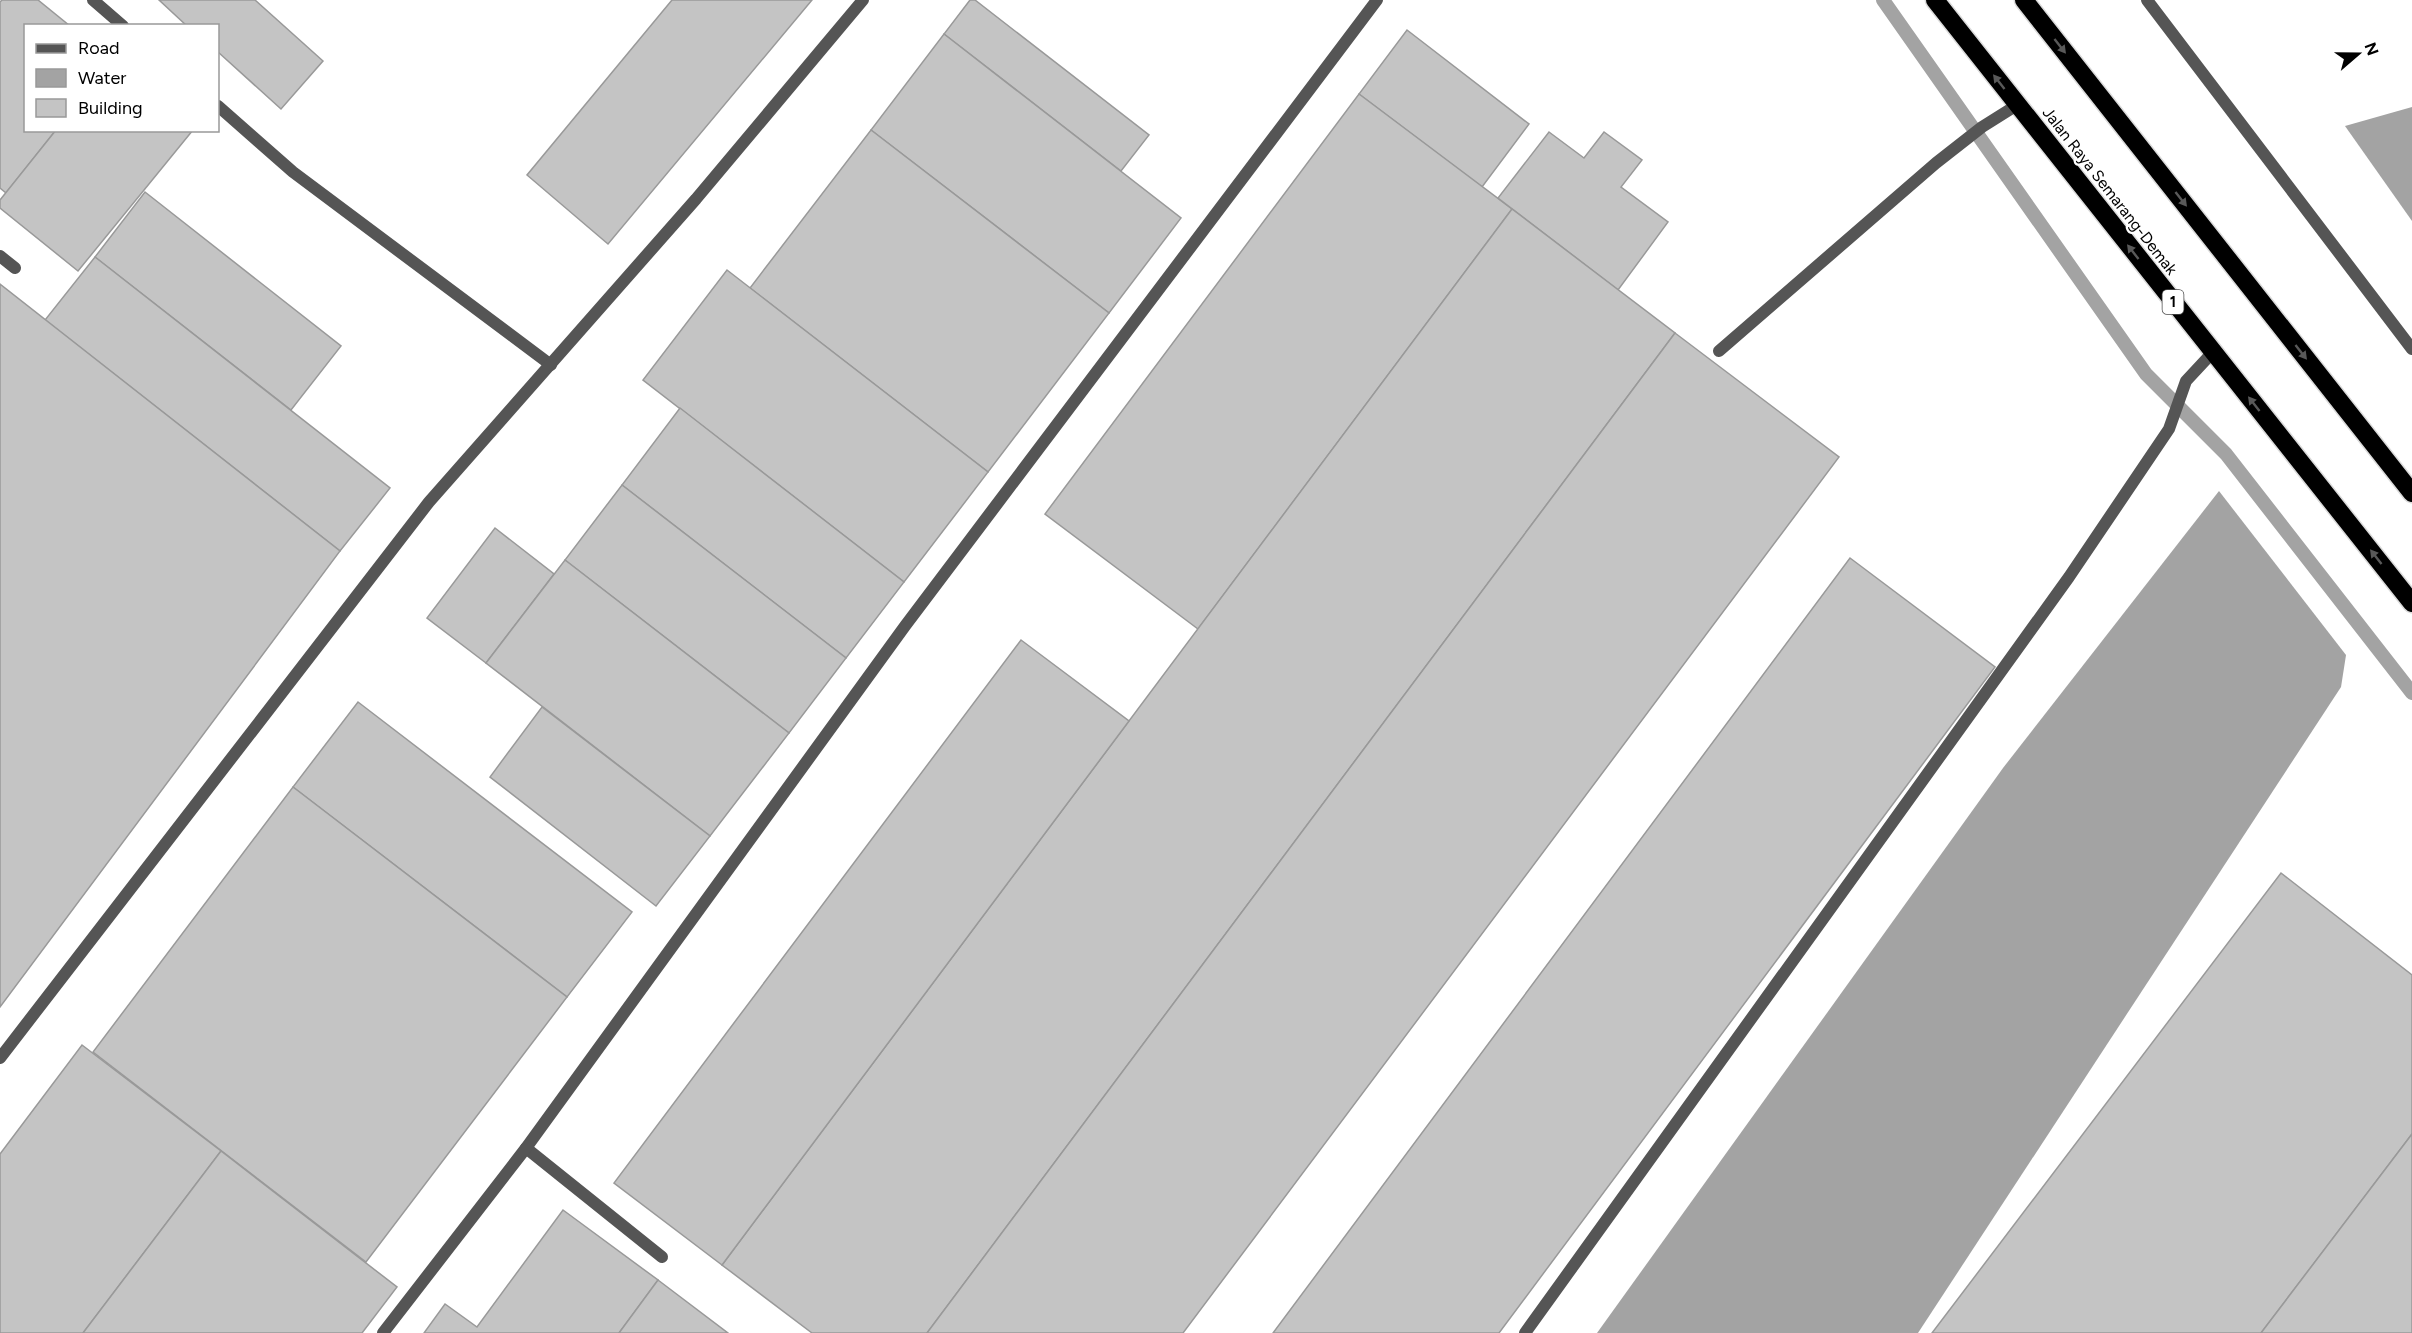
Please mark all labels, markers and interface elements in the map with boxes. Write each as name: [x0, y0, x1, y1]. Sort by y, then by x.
legend: [24, 24, 219, 132]
north arrow: [2328, 24, 2388, 84]
text: Road: [78, 37, 119, 59]
one-way arrow: [2054, 38, 2067, 54]
text: N: [2361, 40, 2383, 58]
text: Water: [78, 67, 126, 89]
one-way arrow: [1993, 74, 2006, 90]
text: Building: [78, 97, 143, 119]
street label: Jalan Raya Semarang-Demak: [2039, 103, 2182, 279]
one-way arrow: [2174, 191, 2187, 207]
one-way arrow: [2128, 244, 2140, 259]
road number: 1: [2162, 290, 2184, 314]
one-way arrow: [2295, 345, 2307, 360]
one-way arrow: [2249, 397, 2261, 412]
one-way arrow: [2369, 549, 2382, 565]

